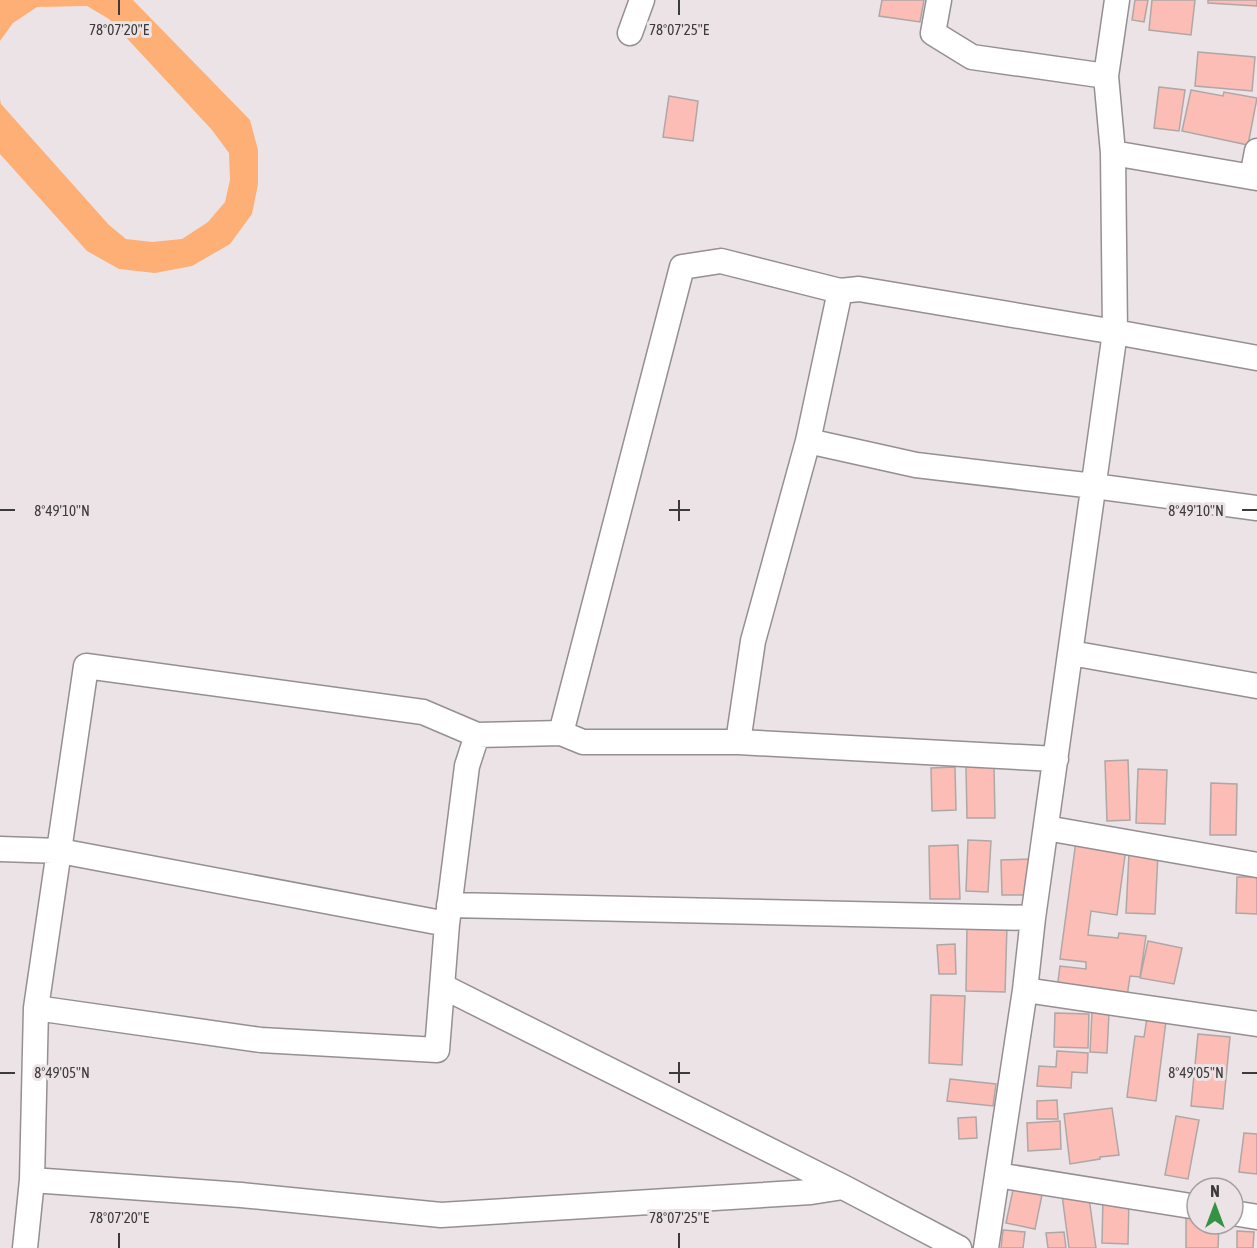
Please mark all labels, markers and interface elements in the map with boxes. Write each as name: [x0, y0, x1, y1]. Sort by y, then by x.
text: 78°07'20"E: [89, 21, 150, 38]
text: 78°07'25"E: [649, 21, 710, 38]
text: 8°49'10"N: [34, 502, 90, 519]
text: 8°49'10"N: [1168, 502, 1224, 519]
text: 8°49'05"N: [34, 1064, 90, 1081]
text: 8°49'05"N: [1168, 1064, 1224, 1081]
north arrow: [1185, 1176, 1245, 1236]
text: N: [1210, 1182, 1220, 1200]
text: 78°07'20"E: [89, 1209, 150, 1226]
text: 78°07'25"E: [649, 1209, 710, 1226]

